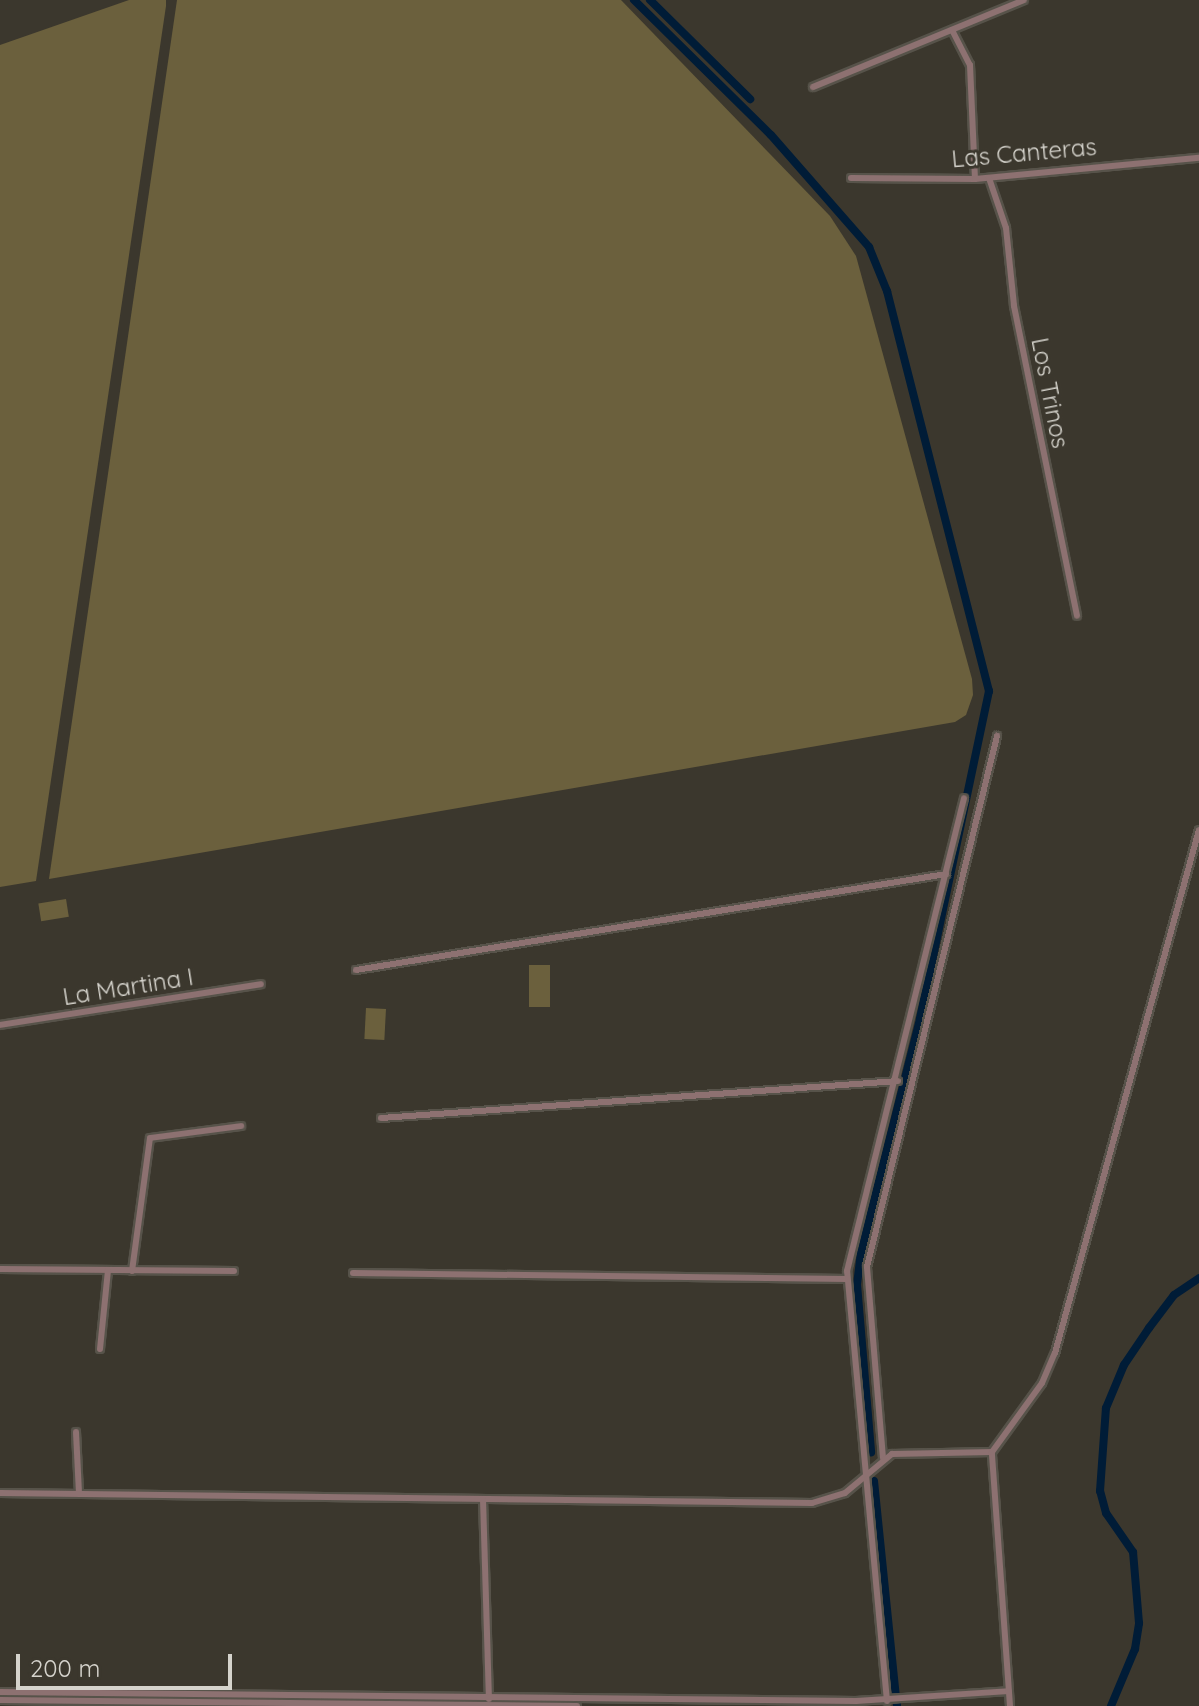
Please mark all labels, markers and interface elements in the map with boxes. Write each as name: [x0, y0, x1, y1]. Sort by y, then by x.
street label: Las Canteras: [950, 132, 1098, 174]
street label: Los Trinos: [1025, 335, 1075, 451]
street label: La Martina I: [61, 962, 195, 1012]
scale bar: [20, 1638, 236, 1688]
text: 200 m: [30, 1653, 100, 1683]

